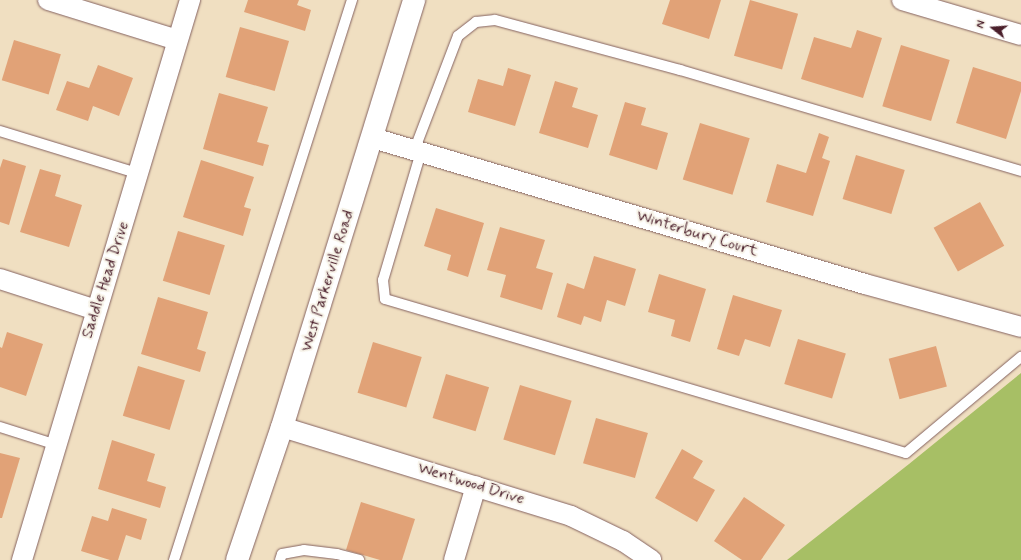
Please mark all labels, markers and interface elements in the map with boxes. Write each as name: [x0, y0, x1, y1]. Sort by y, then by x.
north arrow: [973, 8, 1013, 48]
text: N: [974, 19, 989, 30]
street label: Winterbury Court: [634, 207, 760, 261]
street label: West Parkerville Road: [298, 208, 358, 354]
street label: Saddle Head Drive: [78, 219, 134, 341]
street label: Wentwood Drive: [416, 459, 526, 509]

